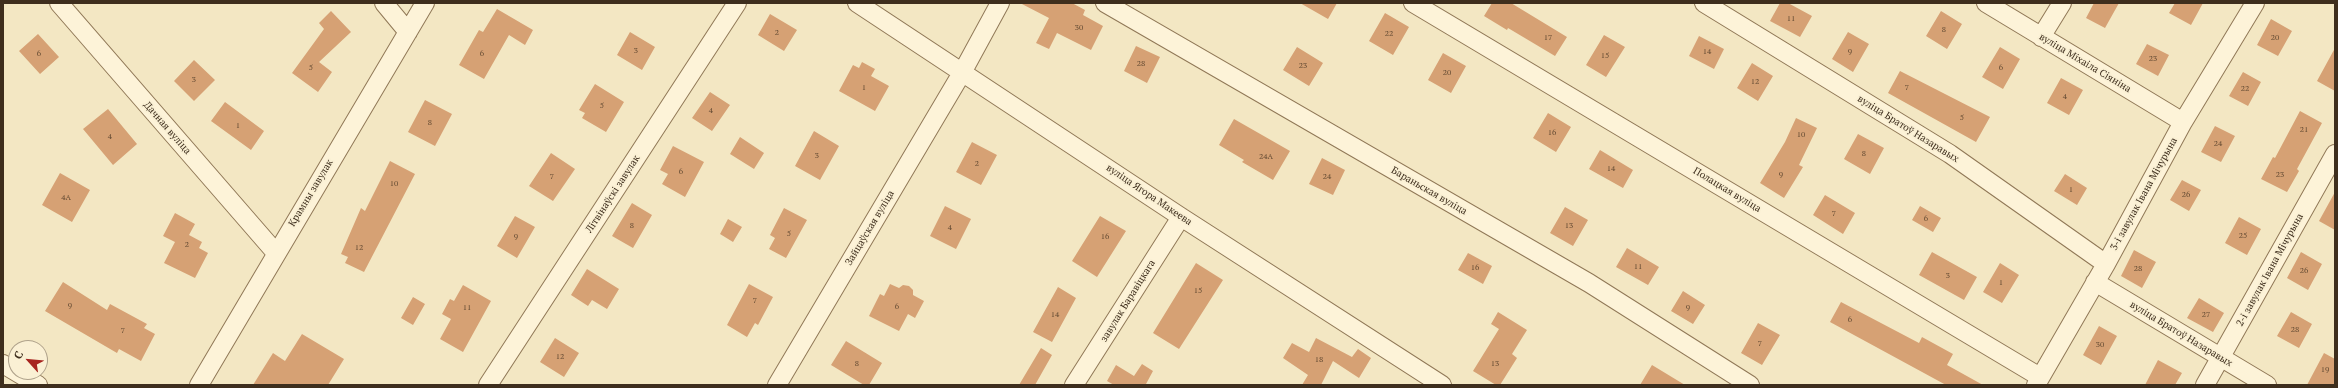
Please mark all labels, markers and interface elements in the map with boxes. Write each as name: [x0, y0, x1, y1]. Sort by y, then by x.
house number: 11: [1787, 14, 1795, 24]
house number: 30: [1075, 23, 1083, 33]
house number: 8: [1942, 25, 1946, 35]
house number: 2: [775, 28, 779, 38]
house number: 22: [1385, 29, 1393, 39]
street label: вуліца Міхаіла Сіяніна: [2037, 31, 2133, 95]
house number: 17: [1544, 33, 1552, 43]
house number: 20: [2271, 33, 2279, 43]
house number: 3: [634, 46, 638, 56]
house number: 14: [1703, 47, 1711, 57]
house number: 9: [1848, 47, 1852, 57]
house number: 6: [37, 49, 41, 59]
house number: 6: [480, 49, 484, 59]
house number: 15: [1601, 51, 1609, 61]
house number: 23: [2149, 54, 2157, 64]
house number: 28: [1137, 59, 1145, 69]
house number: 23: [1299, 61, 1307, 71]
house number: 5: [309, 63, 313, 73]
house number: 6: [1999, 63, 2003, 73]
house number: 20: [1443, 68, 1451, 78]
house number: 3: [192, 75, 196, 85]
house number: 12: [1751, 77, 1759, 87]
house number: 1: [862, 83, 866, 93]
house number: 7: [1905, 83, 1909, 93]
house number: 22: [2241, 84, 2249, 94]
house number: 4: [2063, 92, 2067, 102]
street label: вуліца Братоў Назаравых: [1855, 93, 1961, 165]
street label: Дачная вуліца: [141, 99, 193, 157]
house number: 5: [600, 101, 604, 111]
house number: 4: [709, 106, 713, 116]
house number: 5: [1960, 113, 1964, 123]
house number: 8: [428, 118, 432, 128]
house number: 1: [236, 121, 240, 131]
house number: 21: [2300, 125, 2308, 135]
house number: 16: [1548, 128, 1556, 138]
house number: 10: [1797, 130, 1805, 140]
house number: 4: [108, 132, 112, 142]
street label: 3-і завулак Івана Мічурына: [2108, 135, 2180, 253]
house number: 24: [2214, 139, 2222, 149]
house number: 8: [1862, 149, 1866, 159]
house number: 3: [815, 151, 819, 161]
house number: 24А: [1259, 152, 1273, 162]
street label: Літвінаўскі завулак: [583, 153, 643, 235]
street label: Крамны завулак: [286, 157, 336, 229]
house number: 2: [975, 159, 979, 169]
street label: вуліца Ягора Макеева: [1104, 162, 1194, 228]
street label: Бараньская вуліца: [1389, 164, 1469, 218]
house number: 14: [1607, 164, 1615, 174]
street label: Полацкая вуліца: [1691, 165, 1763, 215]
house number: 6: [679, 167, 683, 177]
house number: 9: [1779, 170, 1783, 180]
house number: 23: [2276, 170, 2284, 180]
house number: 7: [550, 172, 554, 182]
house number: 24: [1323, 172, 1331, 182]
house number: 10: [390, 179, 398, 189]
house number: 1: [2069, 185, 2073, 195]
street label: Зайцаўская вуліца: [843, 188, 897, 268]
house number: 26: [2182, 190, 2190, 200]
house number: 4А: [61, 193, 71, 203]
house number: 7: [1832, 209, 1836, 219]
street label: 2-і завулак Івана Мічурына: [2234, 211, 2306, 329]
house number: 6: [1924, 214, 1928, 224]
house number: 8: [630, 221, 634, 231]
house number: 13: [1565, 221, 1573, 231]
house number: 4: [948, 223, 952, 233]
house number: 5: [787, 229, 791, 239]
house number: 25: [2239, 231, 2247, 241]
house number: 9: [514, 232, 518, 242]
house number: 16: [1101, 232, 1109, 242]
house number: 2: [185, 240, 189, 250]
house number: 12: [355, 243, 363, 253]
street label: завулак Баравіцкага: [1098, 258, 1158, 344]
house number: 11: [1634, 262, 1642, 272]
house number: 16: [1471, 263, 1479, 273]
house number: 28: [2134, 264, 2142, 274]
house number: 26: [2300, 266, 2308, 276]
house number: 3: [1946, 271, 1950, 281]
house number: 1: [1999, 278, 2003, 288]
house number: 15: [1194, 286, 1202, 296]
house number: 7: [753, 296, 757, 306]
street label: вуліца Братоў Назаравых: [2128, 299, 2234, 369]
house number: 9: [68, 301, 72, 311]
house number: 6: [895, 302, 899, 312]
house number: 11: [463, 303, 471, 313]
house number: 9: [1686, 303, 1690, 313]
house number: 14: [1051, 310, 1059, 320]
house number: 27: [2202, 310, 2210, 320]
house number: 6: [1848, 315, 1852, 325]
house number: 28: [2291, 325, 2299, 335]
house number: 7: [121, 326, 125, 336]
house number: 7: [1758, 339, 1762, 349]
north arrow: [8, 340, 48, 380]
house number: 30: [2096, 340, 2104, 350]
text: С: [10, 349, 26, 361]
house number: 12: [556, 352, 564, 362]
house number: 18: [1315, 355, 1323, 365]
house number: 8: [855, 359, 859, 369]
house number: 13: [1491, 359, 1499, 369]
house number: 19: [2321, 365, 2329, 375]

